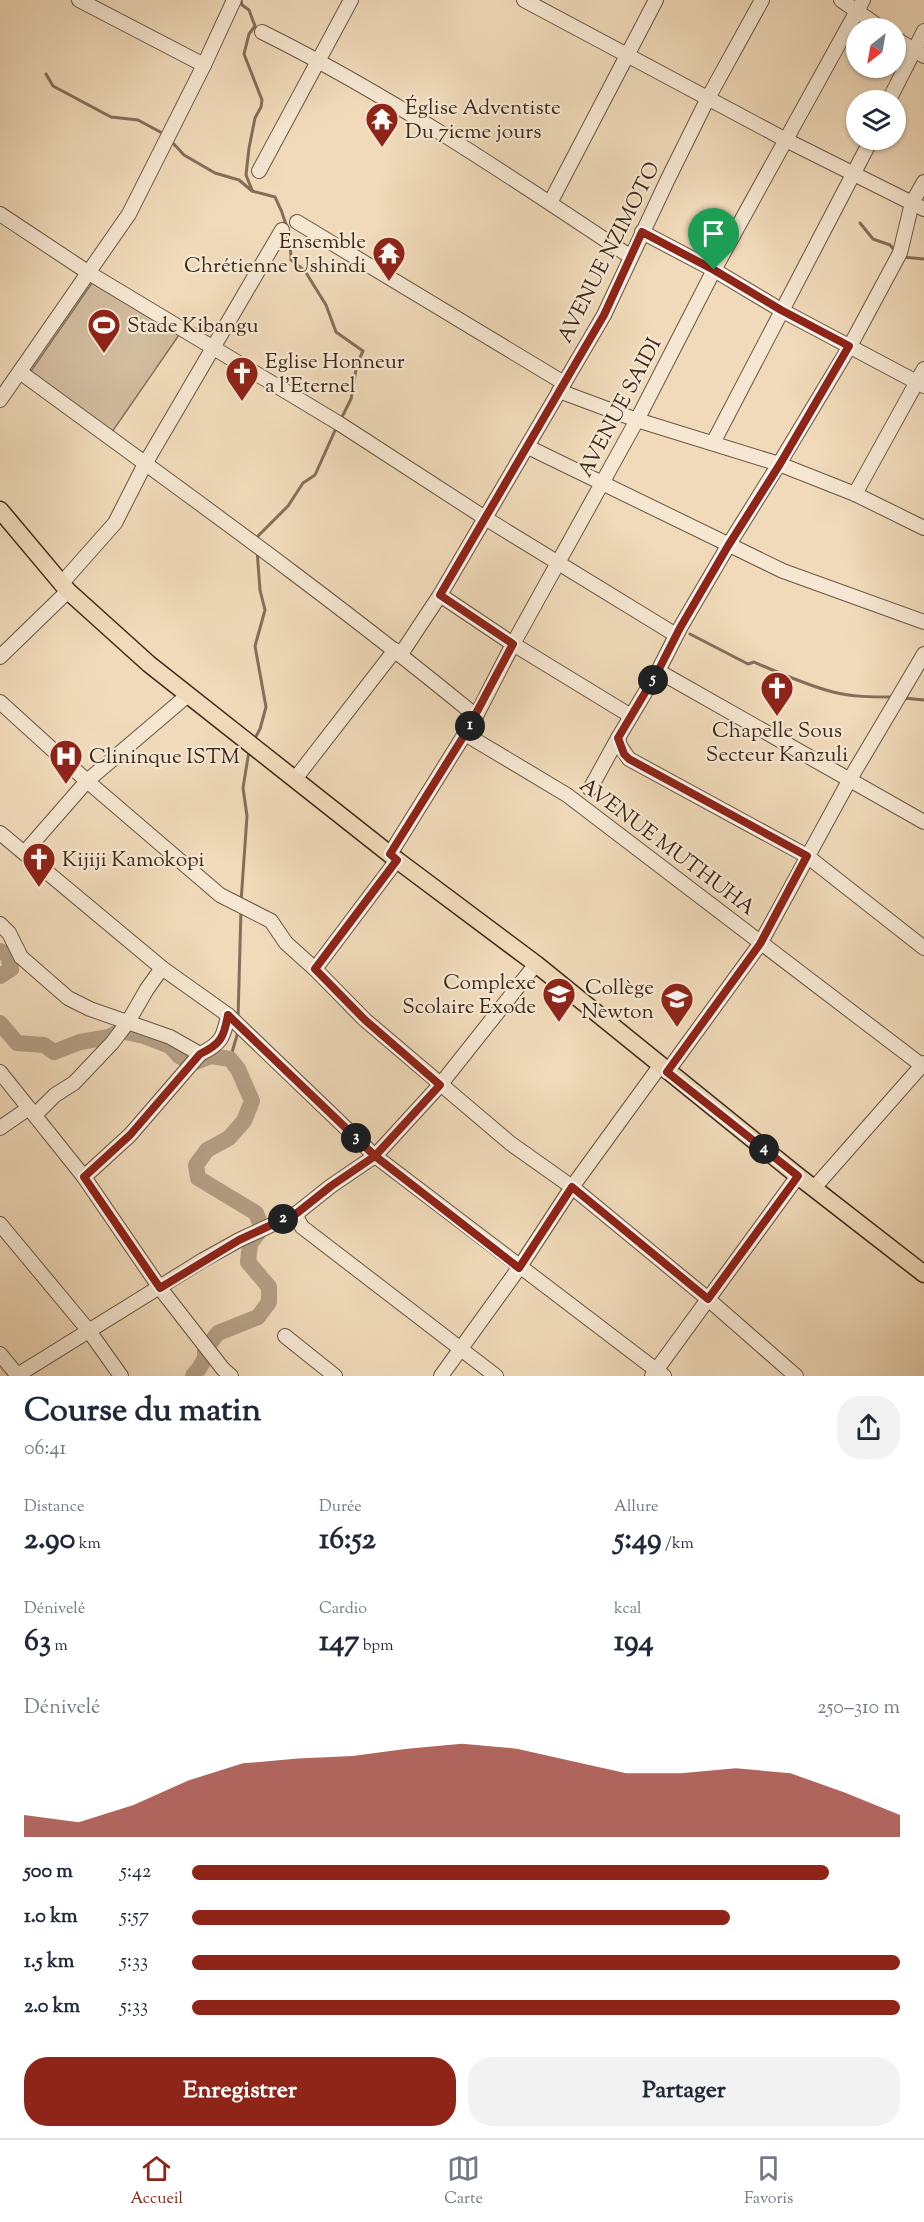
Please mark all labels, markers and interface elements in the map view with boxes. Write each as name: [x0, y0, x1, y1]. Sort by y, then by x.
north arrow: [846, 18, 906, 78]
map controls: [846, 18, 906, 150]
button: layers: [846, 90, 906, 150]
place label: Église Adventiste Du 7ieme jours: [405, 94, 561, 148]
temple icon: Église Adventiste Du 7ieme jours: [364, 101, 400, 148]
street label: AVENUE NZIMOTO: [551, 157, 669, 349]
pin: [688, 208, 739, 270]
icon: arrive: [697, 217, 730, 250]
place label: Ensemble Chrétienne Ushindi: [184, 228, 366, 282]
temple icon: Ensemble Chrétienne Ushindi: [371, 235, 407, 282]
sports icon: Stade Kibangu: [86, 307, 122, 354]
place label: Stade Kibangu: [127, 312, 259, 342]
street label: AVENUE SAIDI: [571, 333, 670, 483]
place label: Eglise Honneur a l'Eternel: [265, 348, 405, 402]
church icon: Eglise Honneur a l'Eternel: [224, 355, 260, 402]
pin: 5: [638, 665, 668, 695]
text: 5: [650, 668, 656, 691]
church icon: Chapelle Sous Secteur Kanzuli: [759, 670, 795, 717]
pin: 1: [455, 711, 485, 741]
text: 1: [467, 714, 473, 737]
place label: Chapelle Sous Secteur Kanzuli: [706, 717, 848, 771]
hospital icon: Clininque ISTM: [48, 738, 84, 785]
place label: Clininque ISTM: [89, 743, 240, 773]
street label: AVENUE MUTHUHA: [573, 771, 761, 924]
church icon: Kijiji Kamokopi: [21, 841, 57, 888]
place label: Kijiji Kamokopi: [62, 846, 205, 876]
place label: Complexe Scolaire Exode: [402, 969, 536, 1023]
place label: Collège Newton: [581, 974, 654, 1028]
school or university icon: Complexe Scolaire Exode: [541, 976, 577, 1023]
school or university icon: Collège Newton: [659, 981, 695, 1028]
pin: 3: [341, 1123, 371, 1153]
text: 3: [353, 1126, 359, 1149]
pin: 4: [749, 1134, 779, 1164]
text: 4: [760, 1137, 768, 1160]
pin: 2: [268, 1204, 298, 1234]
text: 2: [279, 1207, 287, 1230]
text: Course du matin: [24, 1388, 261, 1436]
button: share: [837, 1396, 900, 1459]
text: 06:41: [24, 1435, 66, 1464]
text: Distance: [24, 1496, 84, 1519]
text: Durée: [319, 1496, 362, 1519]
text: Allure: [614, 1496, 658, 1519]
text: 2.90: [24, 1519, 75, 1562]
text: 16:52: [319, 1519, 376, 1562]
text: 5:49: [614, 1519, 662, 1562]
text: km: [75, 1533, 101, 1556]
text: /km: [662, 1533, 694, 1556]
text: Dénivelé: [24, 1598, 85, 1621]
text: Cardio: [319, 1598, 367, 1621]
text: kcal: [614, 1598, 642, 1621]
text: 63: [24, 1621, 51, 1664]
text: 147: [319, 1621, 359, 1664]
text: 194: [614, 1621, 654, 1664]
text: m: [51, 1635, 68, 1658]
text: bpm: [359, 1635, 393, 1658]
text: Dénivelé: [24, 1694, 100, 1723]
text: 250–310 m: [817, 1694, 900, 1723]
text: 500 m: [24, 1858, 73, 1887]
text: 5:42: [120, 1858, 151, 1887]
text: 1.0 km: [24, 1903, 78, 1932]
text: 5:57: [120, 1903, 149, 1932]
text: 1.5 km: [24, 1948, 74, 1977]
text: 5:33: [120, 1948, 148, 1977]
text: 2.0 km: [24, 1993, 80, 2022]
text: 5:33: [120, 1993, 148, 2022]
button: Enregistrer: [24, 2057, 456, 2126]
button: Partager: [468, 2057, 900, 2126]
tab: Accueil: [131, 2152, 183, 2211]
tab: Carte: [444, 2152, 483, 2211]
tab: Favoris: [744, 2152, 793, 2211]

